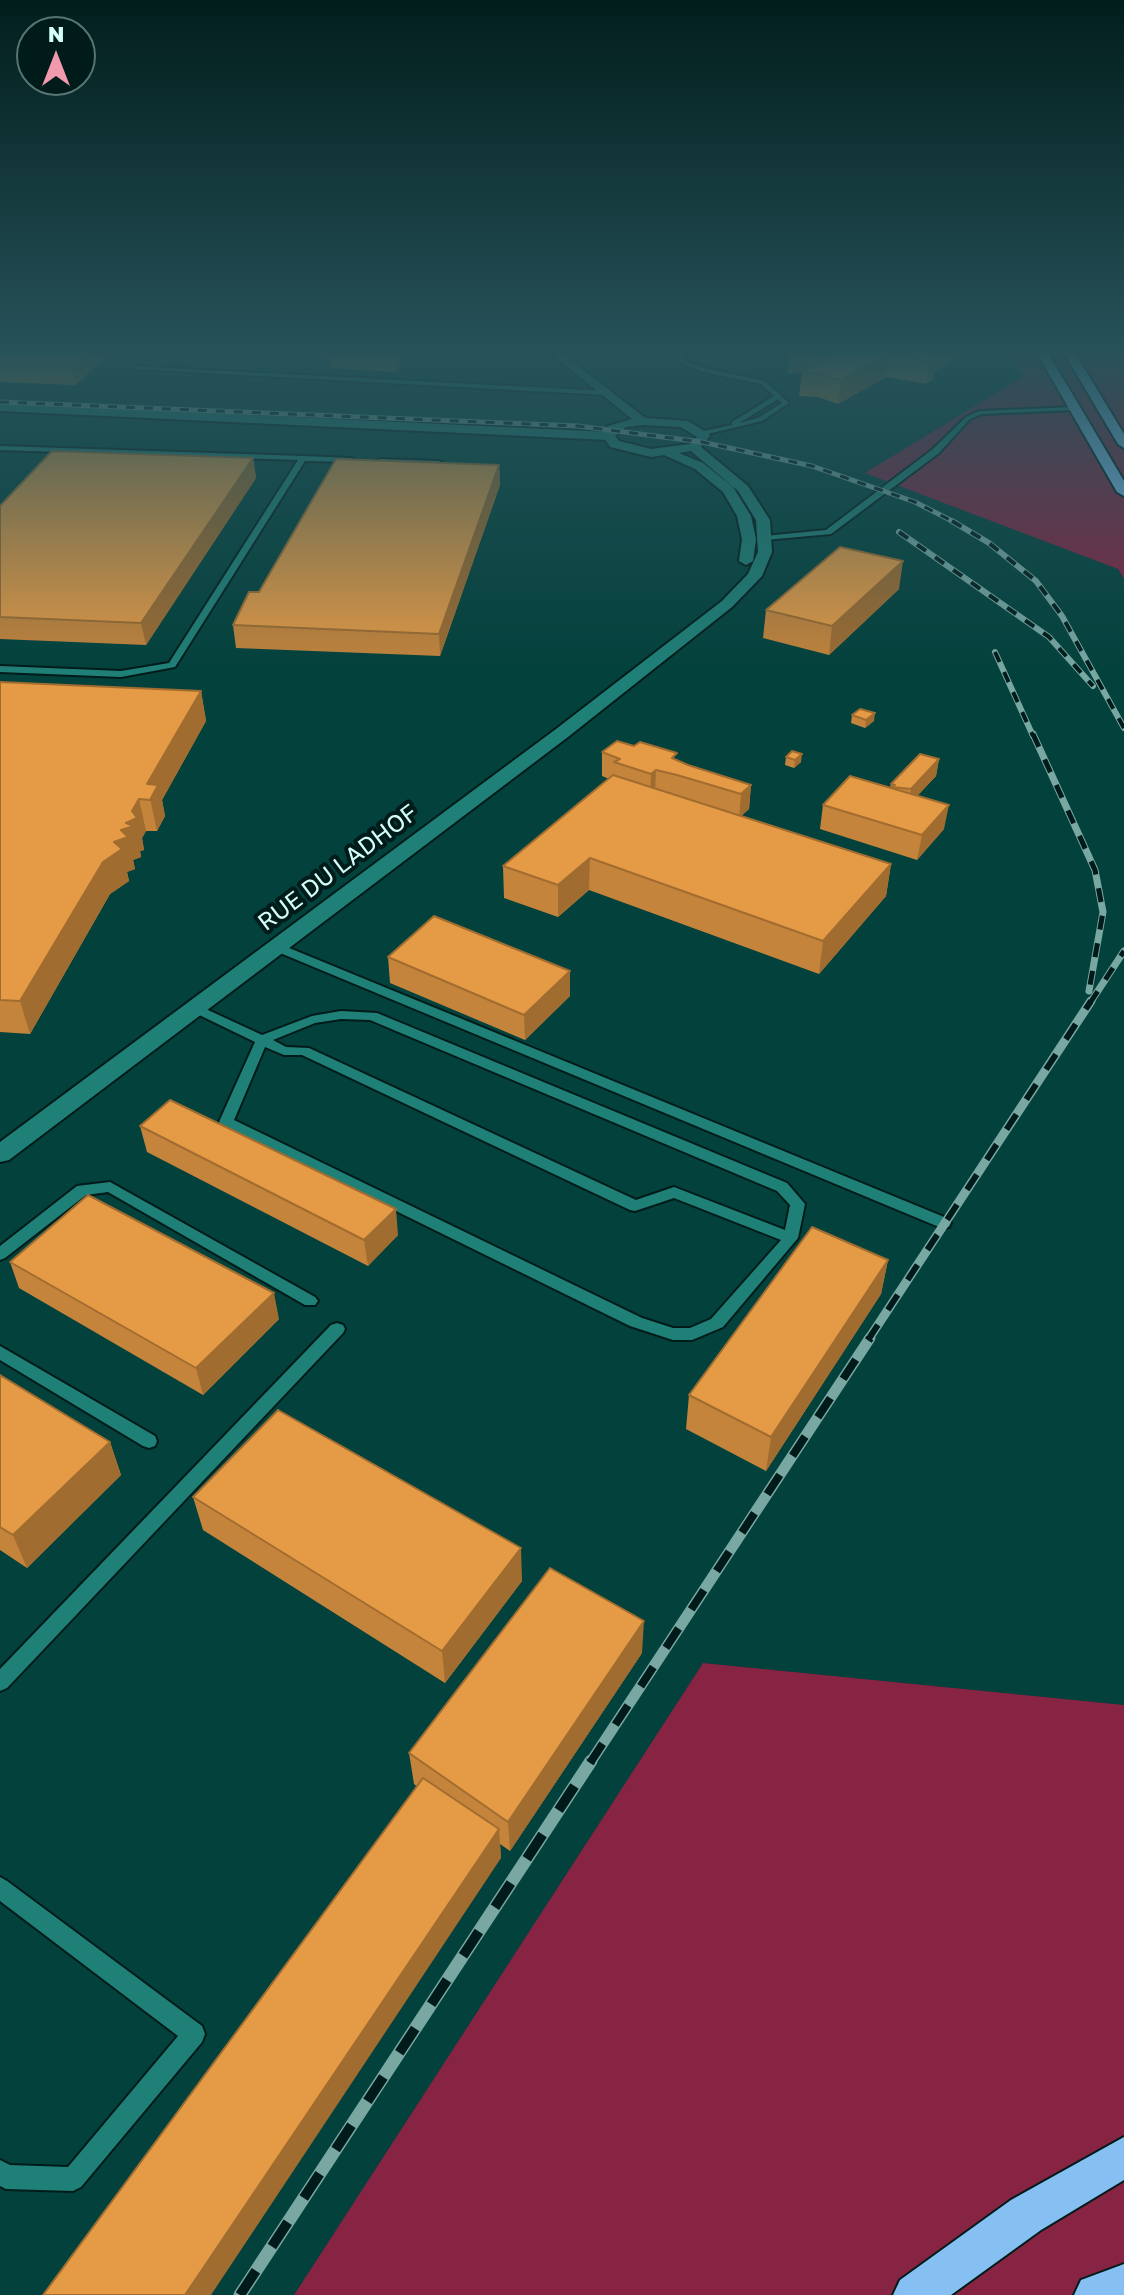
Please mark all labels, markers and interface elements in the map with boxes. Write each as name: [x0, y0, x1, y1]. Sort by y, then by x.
north arrow: [16, 16, 96, 96]
text: N: [48, 20, 64, 47]
street label: RUE DU LADHOF: [253, 799, 423, 937]

